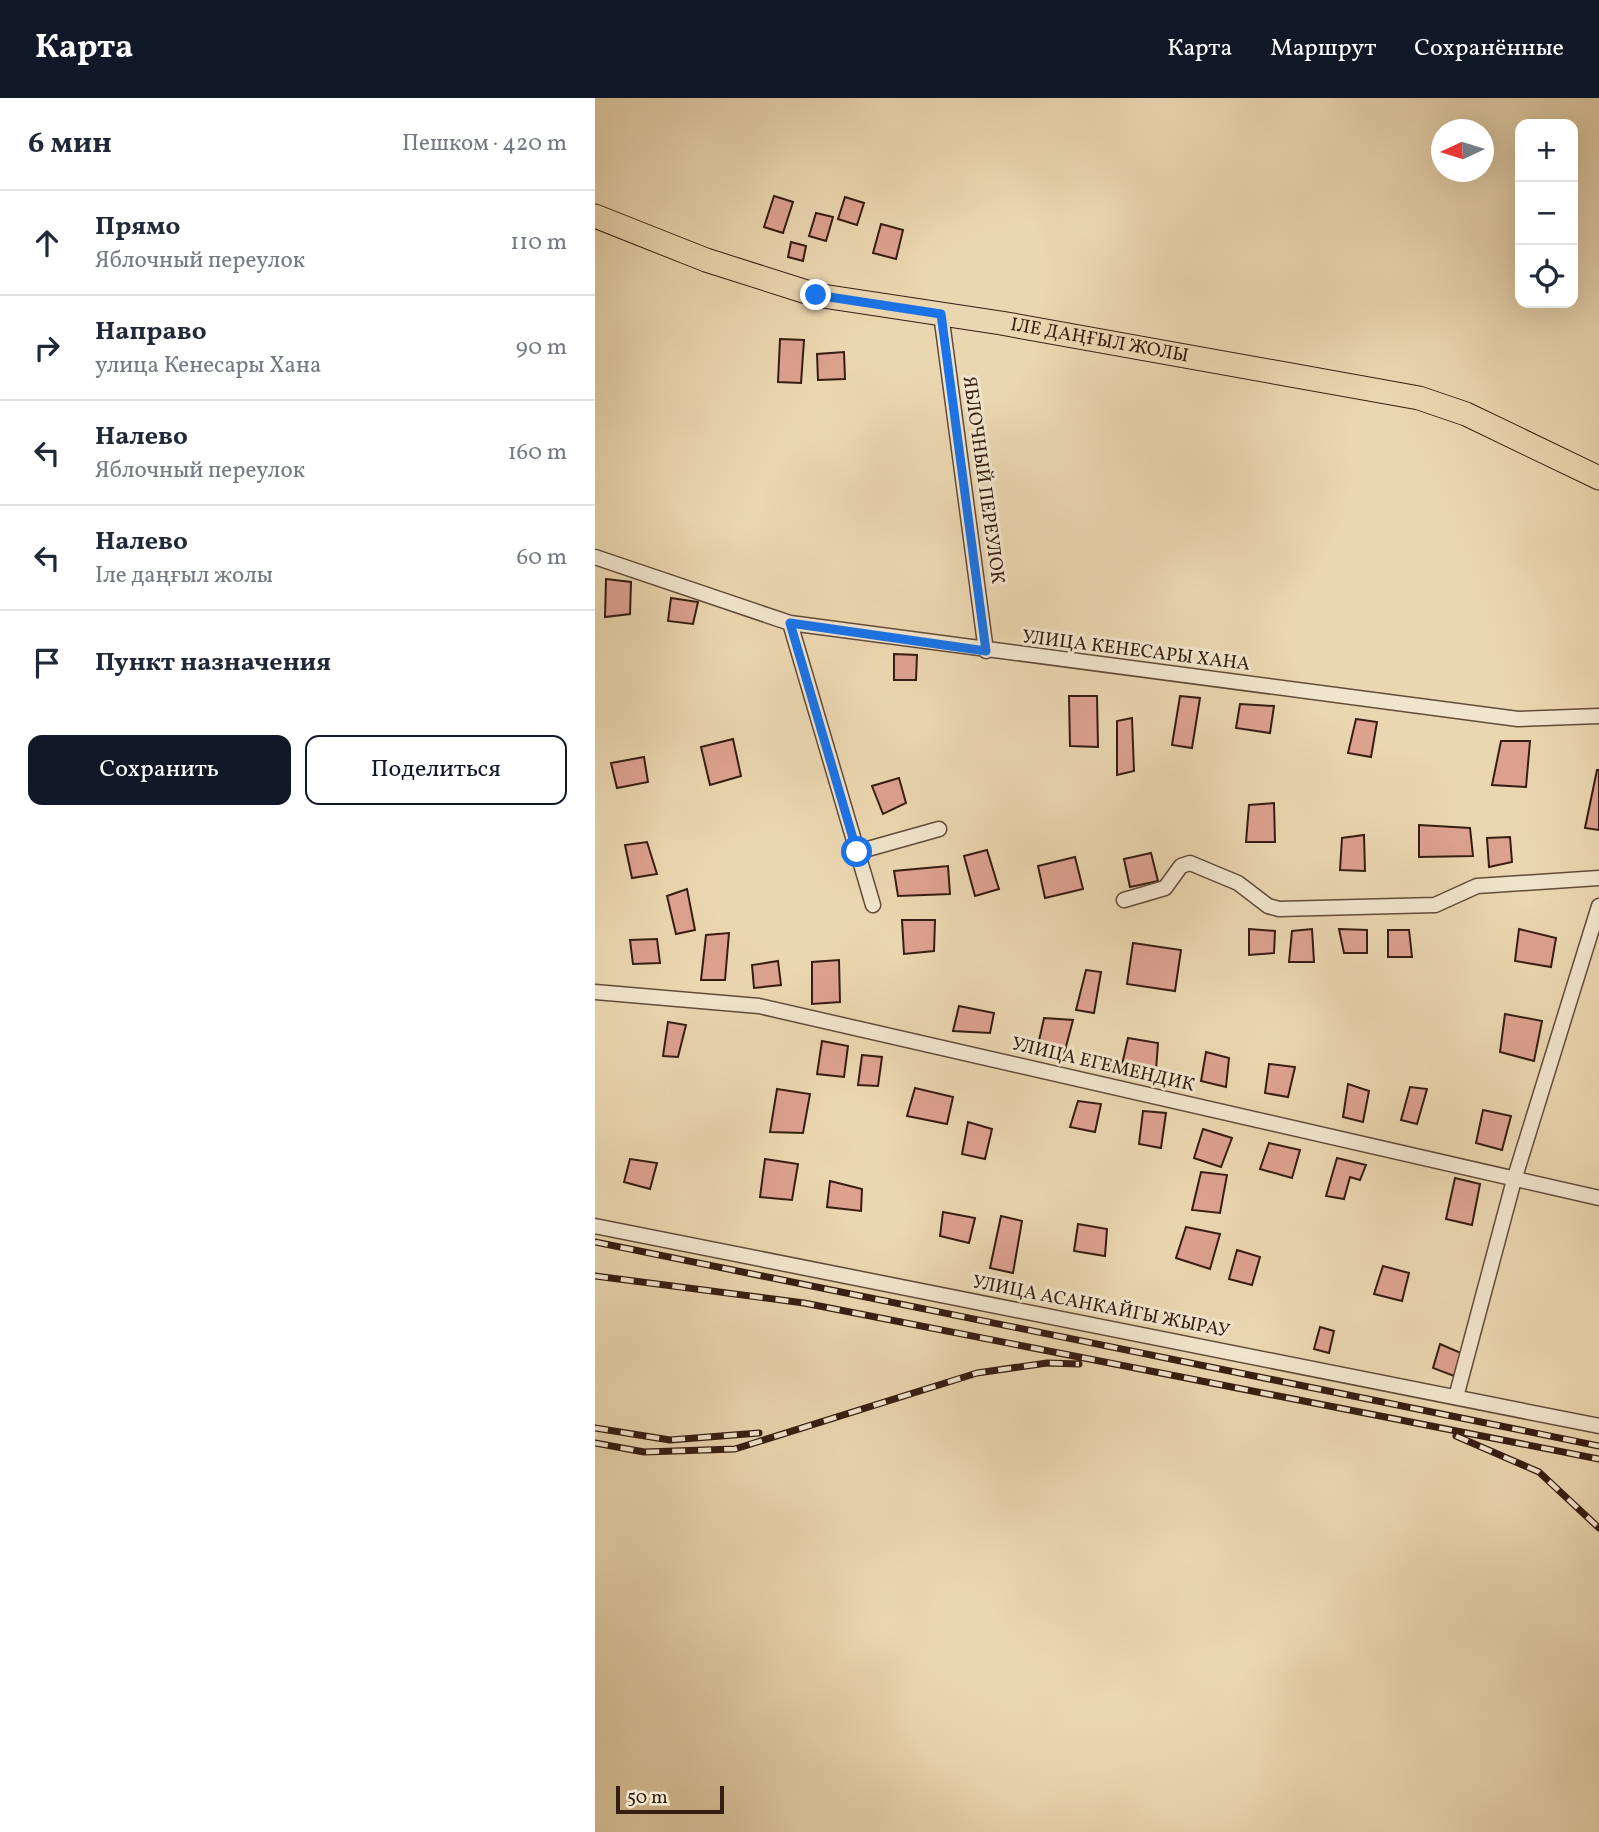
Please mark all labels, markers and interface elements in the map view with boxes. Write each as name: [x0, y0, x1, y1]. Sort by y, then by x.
text: Карта: [35, 26, 133, 72]
text: Карта: [1167, 32, 1232, 66]
text: Маршрут: [1270, 32, 1376, 66]
text: Сохранённые: [1414, 32, 1564, 66]
north arrow: [1431, 119, 1494, 182]
map controls: [1515, 119, 1578, 308]
button: +: [1515, 119, 1578, 182]
text: 6 мин: [28, 123, 112, 165]
text: Пешком · 420 m: [402, 128, 567, 160]
button: −: [1515, 182, 1578, 245]
text: Прямо: [95, 209, 180, 245]
icon: ahead: [28, 224, 66, 262]
text: 110 m: [510, 227, 567, 259]
text: Яблочный переулок: [95, 245, 305, 277]
button: locate: [1515, 245, 1578, 308]
route end: [800, 279, 831, 310]
street label: ІЛЕ ДАҢҒЫЛ ЖОЛЫ: [1008, 312, 1191, 369]
text: Направо: [95, 314, 207, 350]
icon: right: [28, 329, 66, 367]
text: 90 m: [516, 332, 567, 364]
text: улица Кенесары Хана: [95, 350, 321, 382]
street label: ЯБЛОЧНЫЙ ПЕРЕУЛОК: [956, 375, 1010, 586]
text: Налево: [95, 419, 188, 455]
icon: left: [28, 434, 66, 472]
text: 160 m: [508, 437, 567, 469]
text: Яблочный переулок: [95, 455, 305, 487]
text: Налево: [95, 524, 188, 560]
icon: left: [28, 539, 66, 577]
text: 60 m: [517, 542, 567, 574]
text: Іле даңғыл жолы: [95, 560, 273, 592]
street label: УЛИЦА КЕНЕСАРЫ ХАНА: [1020, 624, 1252, 678]
icon: arrive: [28, 644, 66, 682]
text: Пункт назначения: [95, 645, 331, 681]
button: Сохранить: [28, 735, 291, 805]
button: Поделиться: [305, 735, 567, 805]
route start: [841, 836, 872, 867]
street label: УЛИЦА ЕГЕМЕНДИК: [1009, 1031, 1197, 1099]
street label: УЛИЦА АСАНКАЙГЫ ЖЫРАУ: [970, 1269, 1232, 1345]
scale bar: [616, 1783, 725, 1815]
text: 50 m: [627, 1785, 668, 1811]

